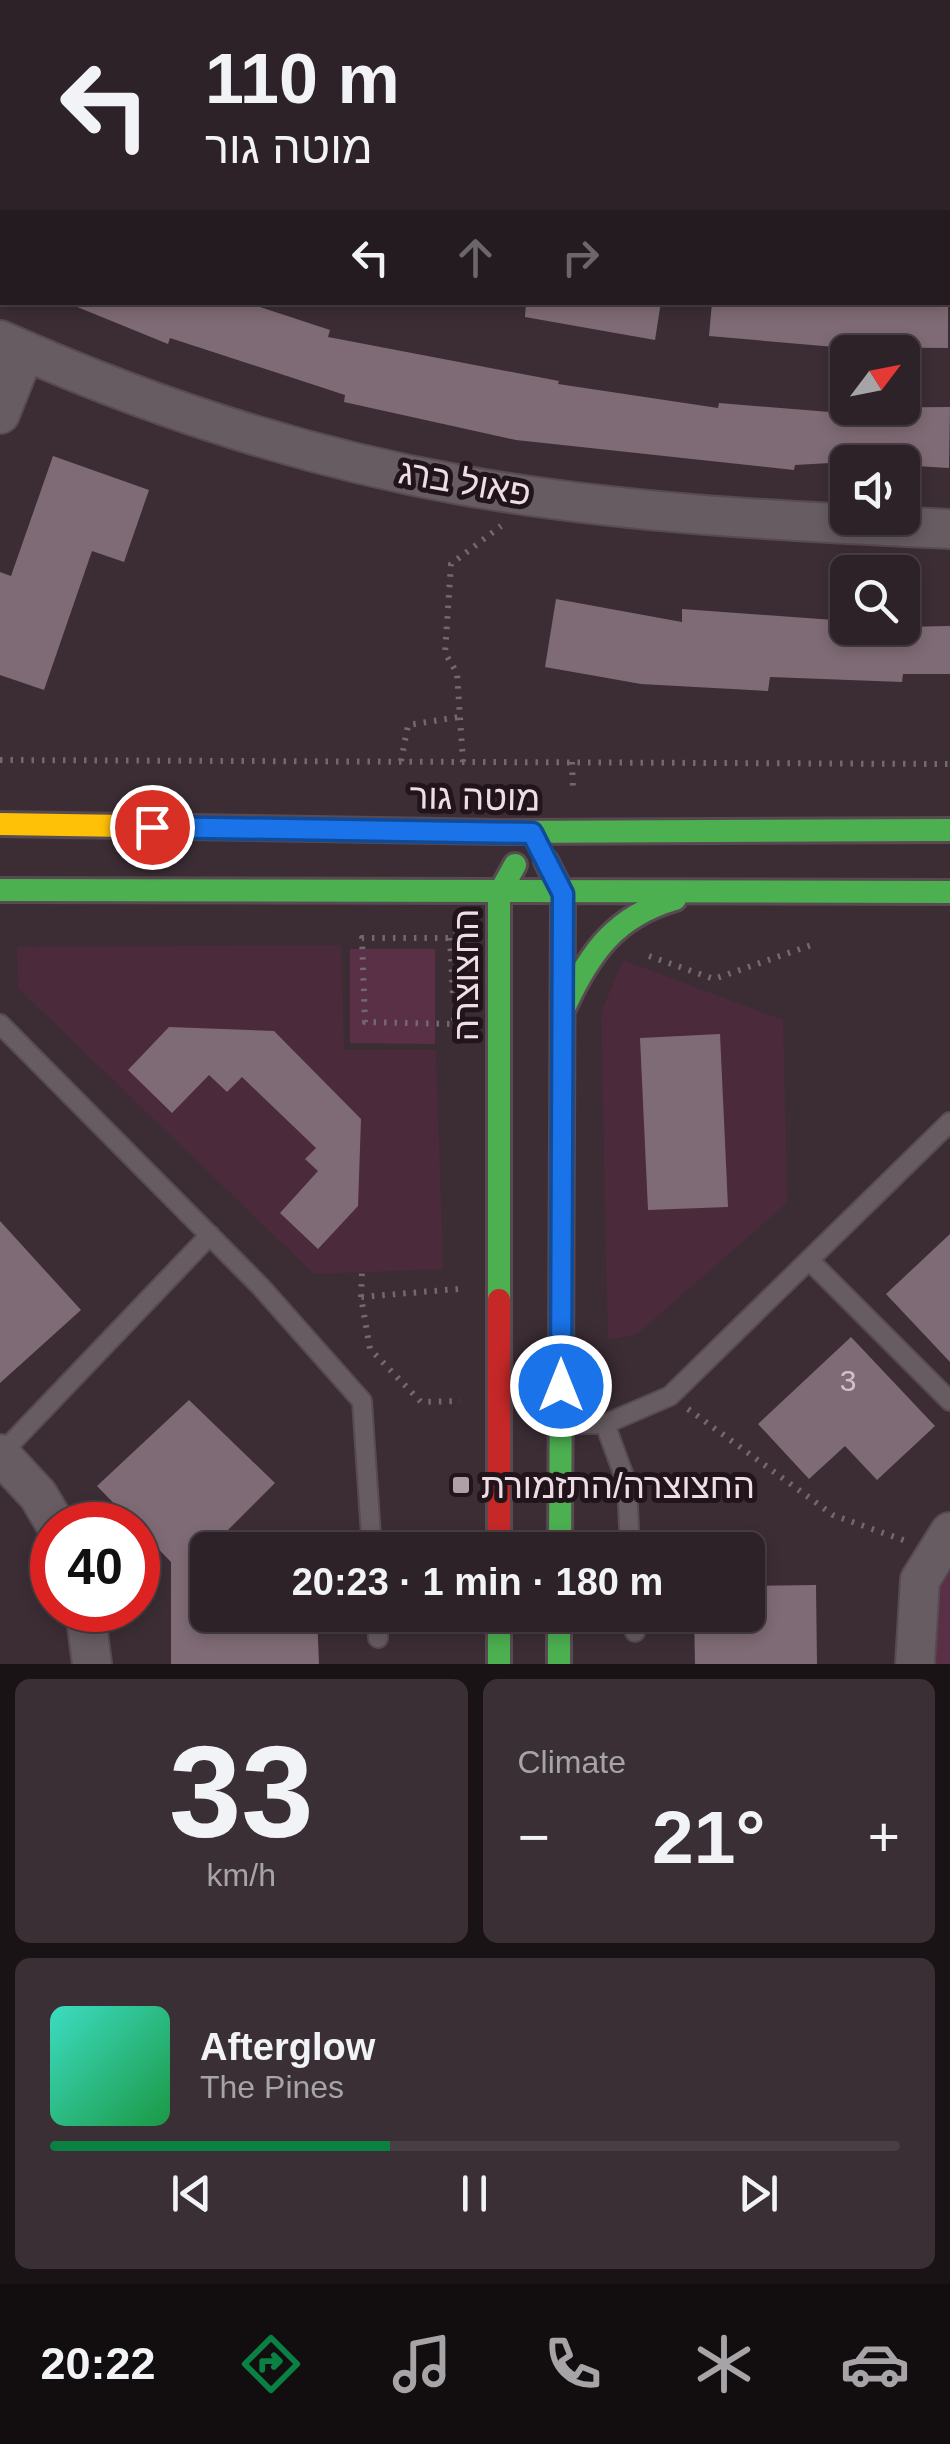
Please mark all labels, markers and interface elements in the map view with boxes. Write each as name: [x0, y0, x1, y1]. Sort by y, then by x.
icon: left: [40, 40, 170, 170]
text: 110 m: [205, 40, 400, 118]
text: מוטה גור: [205, 122, 373, 173]
icon: left: [343, 230, 398, 285]
icon: ahead: [448, 230, 503, 285]
icon: right: [553, 230, 608, 285]
north arrow: [830, 335, 920, 425]
map controls: [830, 335, 920, 645]
button: sound: [830, 445, 920, 535]
street label: פאול ברג: [396, 451, 534, 513]
button: search: [830, 555, 920, 645]
street label: מוטה גור: [409, 776, 541, 818]
pin: [110, 785, 195, 870]
icon: arrive: [125, 800, 180, 855]
street label: החצוצרה: [446, 909, 485, 1041]
position arrow: [509, 1334, 613, 1438]
house number: 3: [840, 1364, 856, 1397]
place label: החצוצרה/התזמורת: [481, 1466, 755, 1505]
marker: החצוצרה/התזמורת: [450, 1474, 472, 1496]
speed limit sign: 40: [30, 1502, 160, 1632]
text: 20:23 · 1 min · 180 m: [292, 1561, 663, 1603]
text: 33: [169, 1719, 314, 1865]
text: Climate: [518, 1744, 626, 1780]
text: 21°: [652, 1795, 765, 1879]
text: −: [518, 1806, 550, 1868]
text: +: [868, 1806, 900, 1868]
text: km/h: [207, 1857, 276, 1893]
text: Afterglow: [200, 2026, 375, 2068]
text: The Pines: [200, 2069, 344, 2105]
icon: previous: [164, 2166, 219, 2221]
icon: pause: [447, 2166, 502, 2221]
icon: next: [731, 2166, 786, 2221]
icon: directions: [236, 2329, 306, 2399]
icon: music: [387, 2329, 457, 2399]
icon: phone: [538, 2329, 608, 2399]
icon: climate: [689, 2329, 759, 2399]
icon: car: [840, 2329, 910, 2399]
text: 20:22: [40, 2338, 156, 2389]

